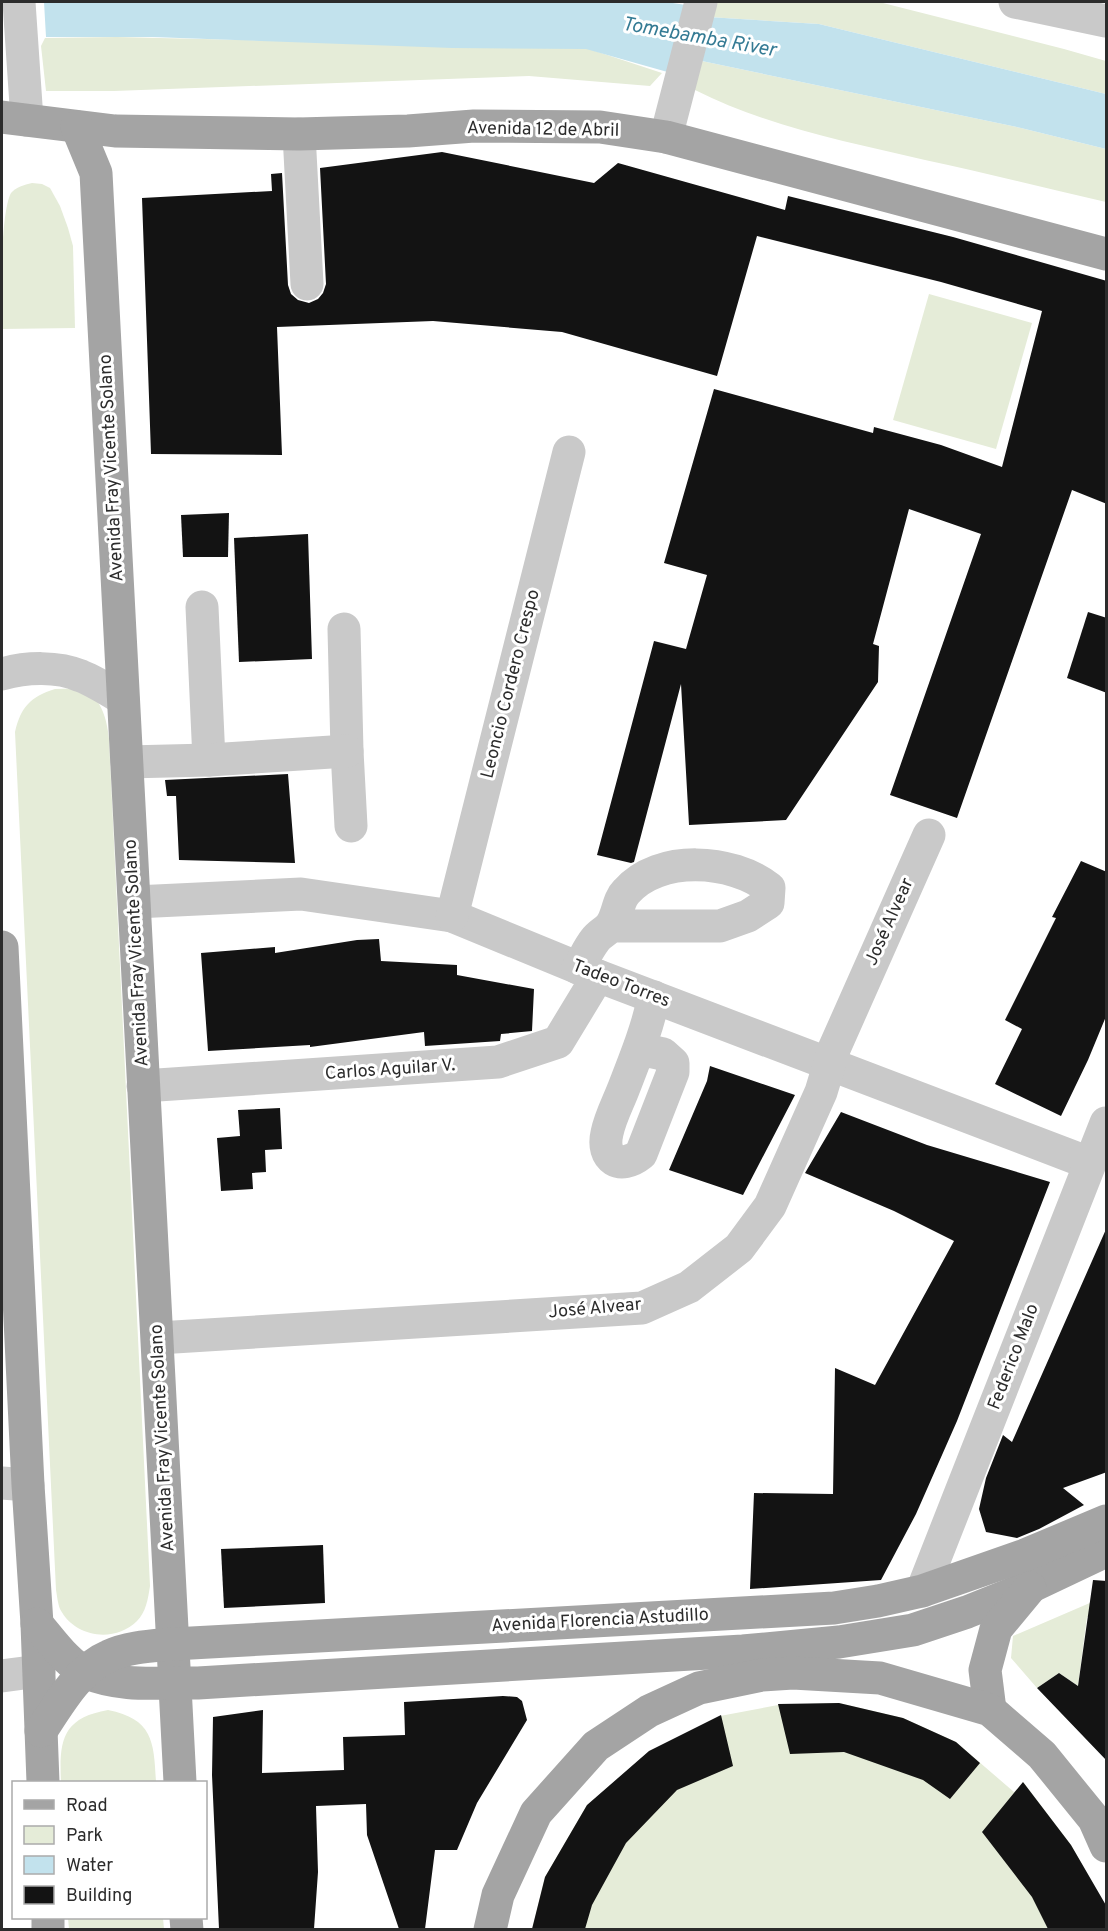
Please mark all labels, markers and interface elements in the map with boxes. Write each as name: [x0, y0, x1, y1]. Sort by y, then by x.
water label: Tomebamba River: [620, 12, 779, 65]
street label: Avenida 12 de Abril: [467, 117, 619, 143]
street label: Avenida Fray Vicente Solano: [95, 354, 129, 582]
street label: Leoncio Cordero Crespo: [476, 587, 546, 781]
street label: Avenida Fray Vicente Solano: [120, 839, 154, 1067]
street label: José Alvear: [860, 875, 920, 969]
street label: Tadeo Torres: [569, 955, 673, 1013]
street label: Carlos Aguilar V.: [324, 1054, 456, 1086]
street label: José Alvear: [547, 1293, 643, 1325]
street label: Federico Malo: [983, 1301, 1045, 1413]
street label: Avenida Fray Vicente Solano: [146, 1324, 180, 1552]
street label: Avenida Florencia Astudillo: [491, 1604, 709, 1638]
legend: [12, 1781, 207, 1919]
text: Road: [66, 1795, 108, 1818]
text: Park: [66, 1825, 103, 1848]
text: Water: [66, 1855, 113, 1878]
text: Building: [66, 1885, 132, 1908]

